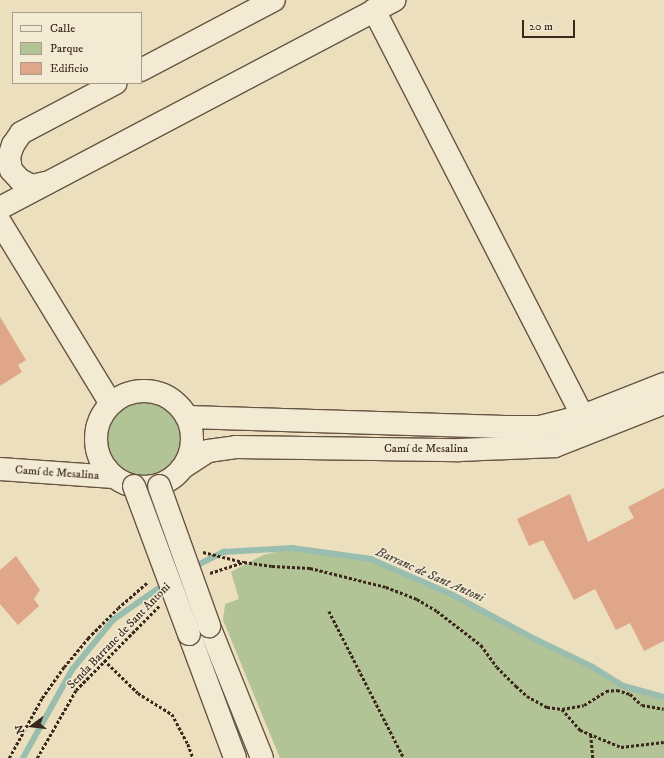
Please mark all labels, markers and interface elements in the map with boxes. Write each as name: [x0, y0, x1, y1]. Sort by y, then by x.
legend: [12, 12, 142, 84]
scale bar: [524, 12, 577, 38]
text: 20 m: [529, 19, 553, 34]
text: Calle: [50, 21, 75, 36]
text: Parque: [50, 41, 83, 56]
text: Edificio: [50, 61, 88, 76]
street label: Camí de Mesalina: [384, 442, 468, 456]
street label: Camí de Mesalina: [14, 463, 100, 483]
water label: Barranc de Sant Antoni: [374, 544, 486, 606]
street label: Senda Barranc de Sant Antoni: [64, 580, 174, 692]
north arrow: [12, 706, 52, 746]
text: N: [12, 723, 28, 735]

